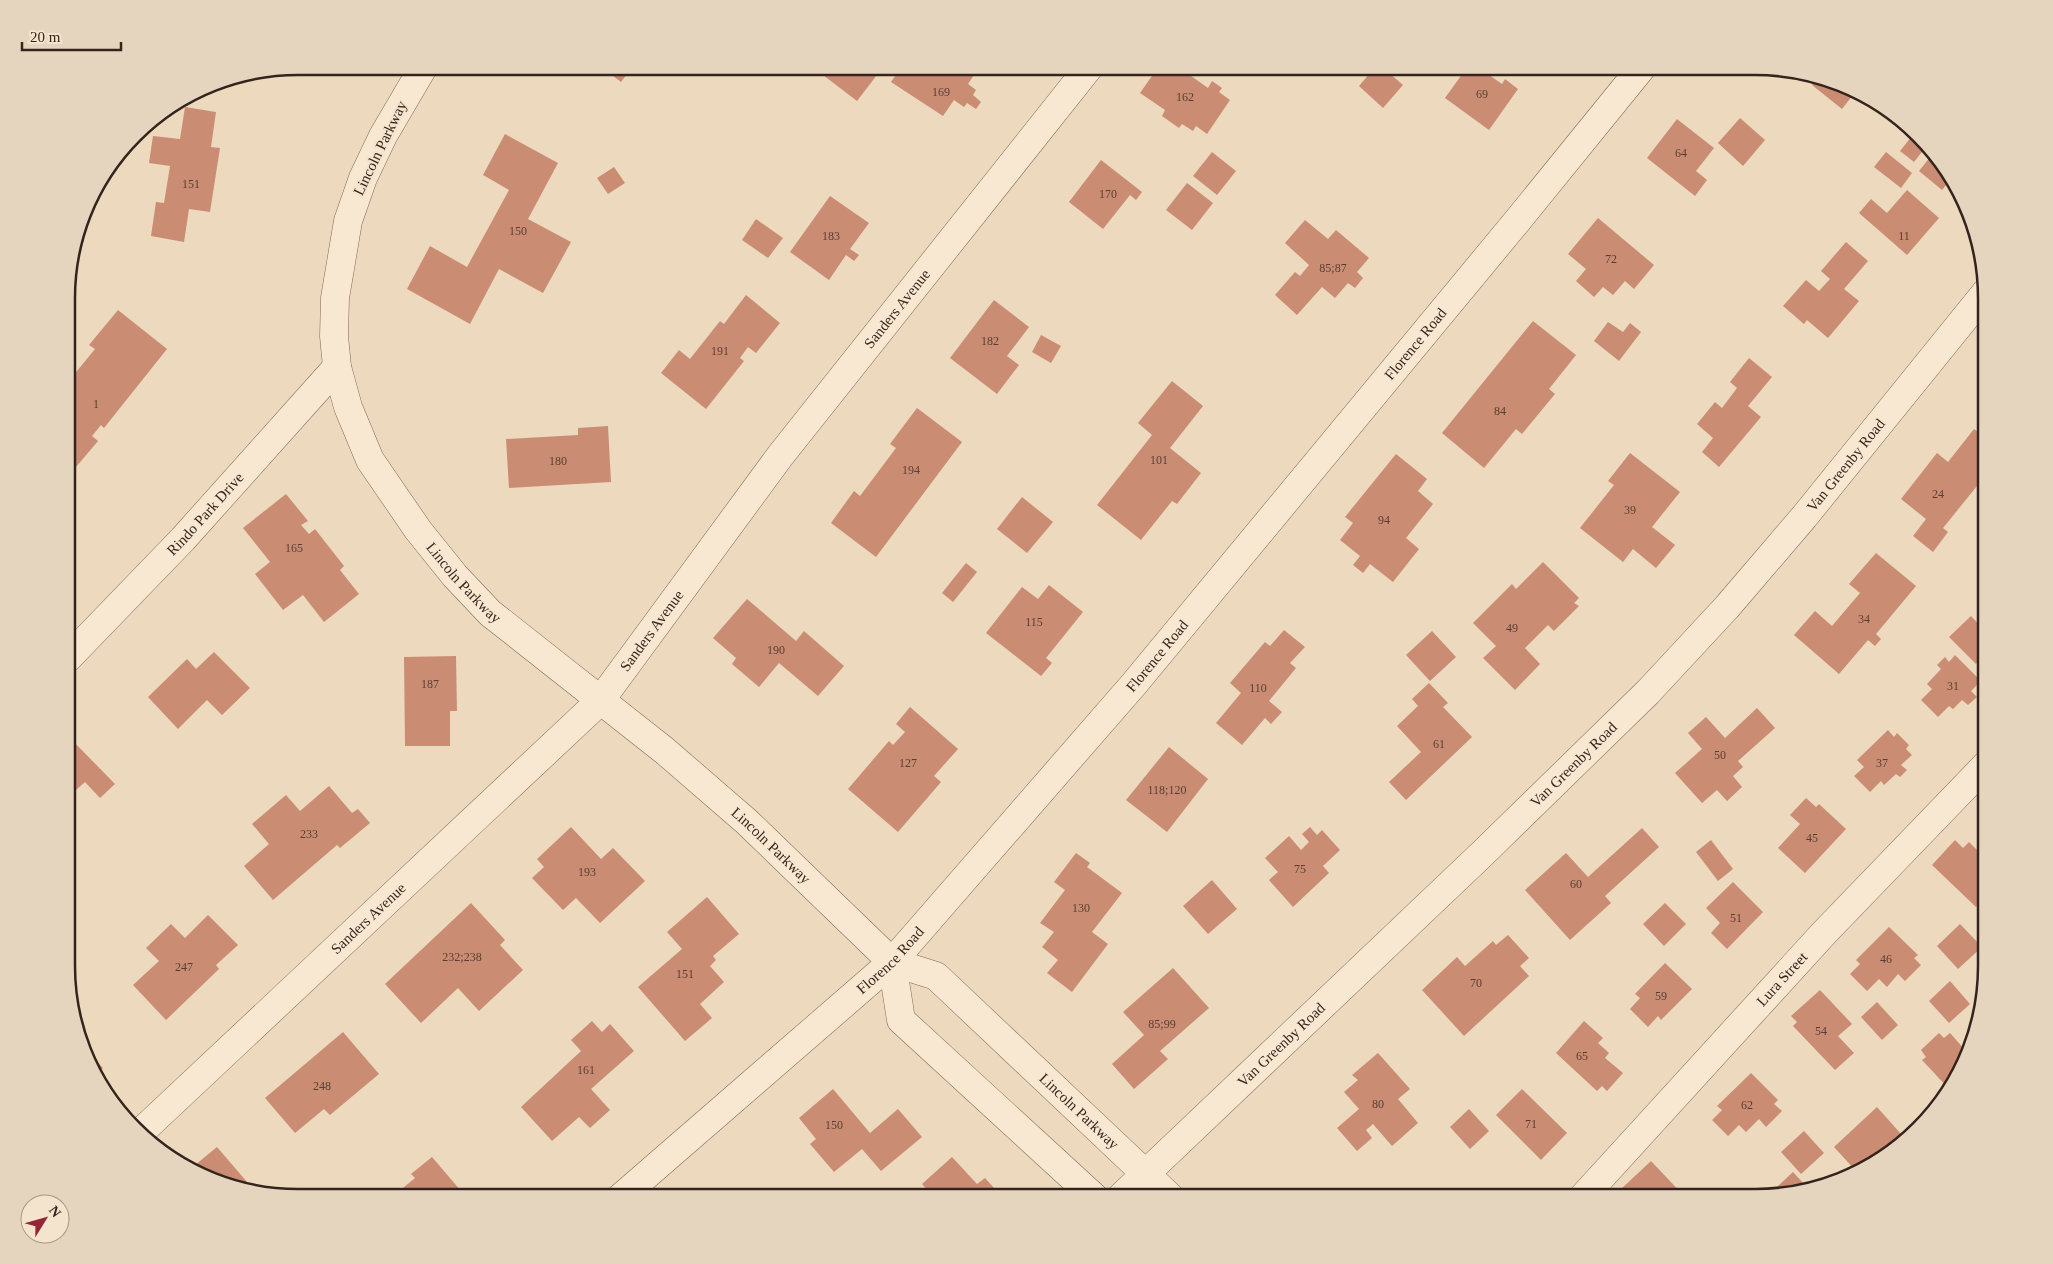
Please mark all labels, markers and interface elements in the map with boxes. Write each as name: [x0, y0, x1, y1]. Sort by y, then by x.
scale bar: [22, 20, 121, 52]
text: 20 m: [30, 29, 61, 45]
house number: 169: [932, 85, 950, 99]
house number: 69: [1476, 87, 1488, 101]
house number: 162: [1176, 90, 1194, 104]
street label: Lincoln Parkway: [350, 98, 410, 198]
house number: 64: [1675, 146, 1687, 160]
house number: 151: [182, 177, 200, 191]
house number: 170: [1099, 187, 1117, 201]
house number: 150: [509, 224, 527, 238]
house number: 183: [822, 229, 840, 243]
house number: 11: [1898, 229, 1910, 243]
house number: 72: [1605, 252, 1617, 266]
house number: 85;87: [1319, 261, 1347, 275]
street label: Sanders Avenue: [861, 266, 933, 351]
street label: Florence Road: [1381, 305, 1450, 383]
house number: 182: [981, 334, 999, 348]
house number: 191: [711, 344, 729, 358]
house number: 1: [93, 397, 99, 411]
house number: 84: [1494, 404, 1506, 418]
street label: Van Greenby Road: [1804, 415, 1888, 515]
house number: 101: [1150, 453, 1168, 467]
house number: 180: [549, 454, 567, 468]
house number: 194: [902, 463, 920, 477]
street label: Rindo Park Drive: [164, 469, 247, 559]
house number: 24: [1932, 487, 1944, 501]
house number: 39: [1624, 503, 1636, 517]
house number: 94: [1378, 513, 1390, 527]
street label: Lincoln Parkway: [423, 539, 504, 627]
house number: 165: [285, 541, 303, 555]
street label: Sanders Avenue: [617, 587, 687, 674]
house number: 34: [1858, 612, 1870, 626]
house number: 115: [1025, 615, 1043, 629]
street label: Florence Road: [1123, 617, 1192, 695]
house number: 49: [1506, 621, 1518, 635]
house number: 190: [767, 643, 785, 657]
house number: 187: [421, 677, 439, 691]
house number: 31: [1947, 679, 1959, 693]
house number: 110: [1249, 681, 1267, 695]
street label: Van Greenby Road: [1527, 719, 1620, 810]
house number: 61: [1433, 737, 1445, 751]
house number: 50: [1714, 748, 1726, 762]
house number: 127: [899, 756, 917, 770]
house number: 37: [1876, 756, 1888, 770]
house number: 118;120: [1148, 783, 1186, 797]
street label: Lincoln Parkway: [728, 804, 814, 887]
house number: 233: [300, 827, 318, 841]
house number: 45: [1806, 831, 1818, 845]
house number: 75: [1294, 862, 1306, 876]
house number: 193: [578, 865, 596, 879]
house number: 60: [1570, 877, 1582, 891]
street label: Sanders Avenue: [328, 880, 409, 957]
house number: 130: [1072, 901, 1090, 915]
house number: 51: [1730, 911, 1742, 925]
street label: Florence Road: [853, 923, 927, 997]
street label: Lura Street: [1753, 948, 1811, 1009]
house number: 232;238: [442, 950, 482, 964]
house number: 46: [1880, 952, 1892, 966]
house number: 247: [175, 960, 193, 974]
house number: 151: [676, 967, 694, 981]
house number: 70: [1470, 976, 1482, 990]
house number: 59: [1655, 989, 1667, 1003]
street label: Van Greenby Road: [1234, 999, 1328, 1090]
house number: 85;99: [1148, 1017, 1176, 1031]
house number: 54: [1815, 1024, 1827, 1038]
house number: 65: [1576, 1049, 1588, 1063]
house number: 161: [577, 1063, 595, 1077]
street label: Lincoln Parkway: [1036, 1070, 1122, 1153]
house number: 248: [313, 1079, 331, 1093]
house number: 80: [1372, 1097, 1384, 1111]
house number: 62: [1741, 1098, 1753, 1112]
house number: 71: [1525, 1117, 1537, 1131]
house number: 150: [825, 1118, 843, 1132]
north arrow: [20, 1194, 70, 1244]
text: N: [46, 1203, 64, 1220]

